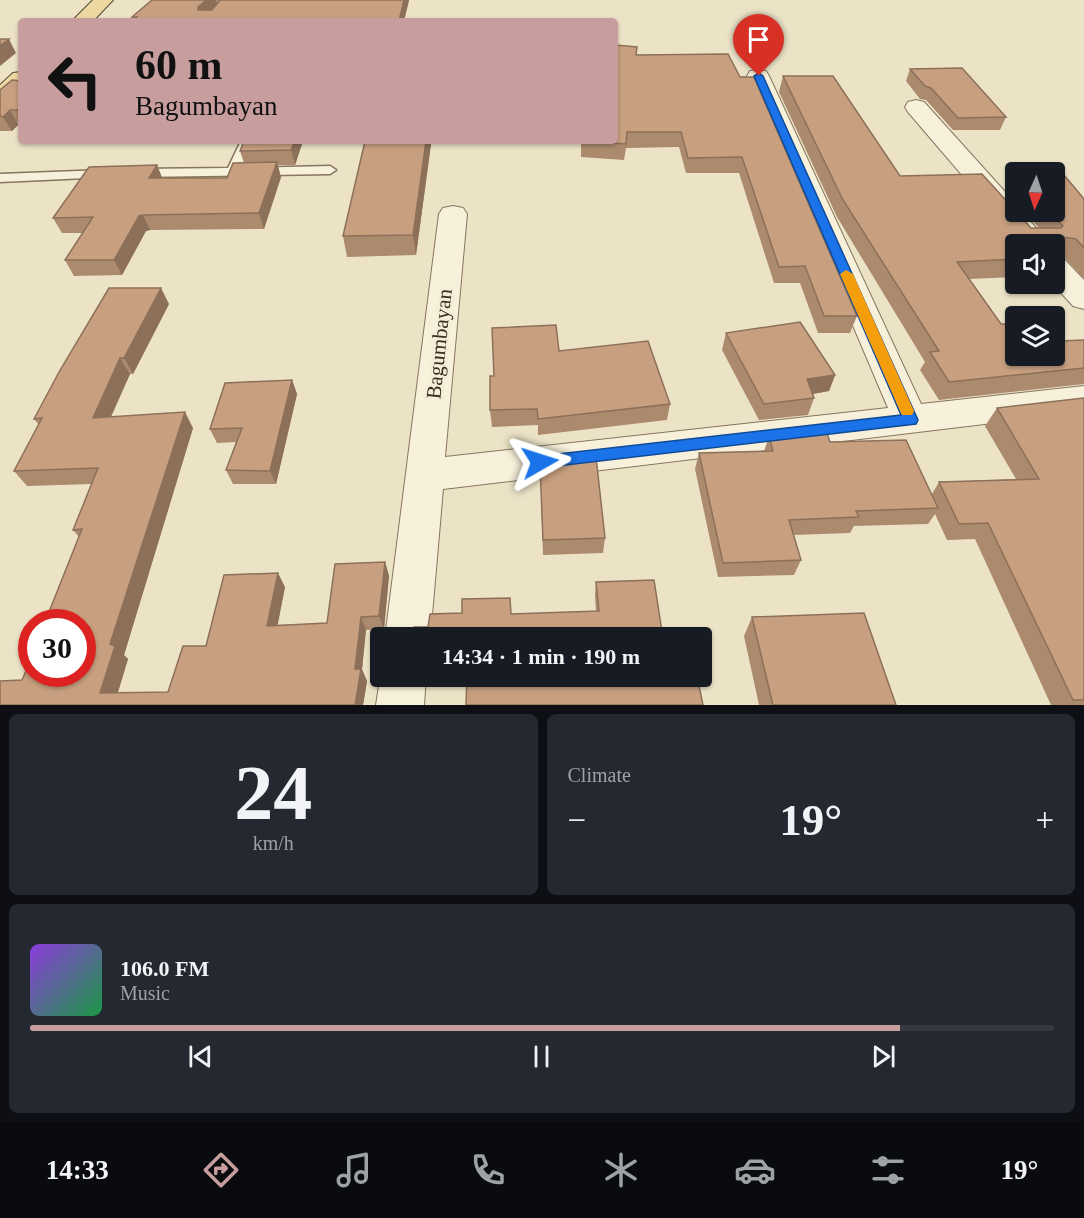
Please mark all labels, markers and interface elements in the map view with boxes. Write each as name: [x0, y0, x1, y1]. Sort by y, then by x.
pin: [733, 14, 784, 76]
icon: arrive: [742, 23, 775, 56]
icon: left: [36, 42, 114, 120]
text: 60 m: [135, 42, 223, 88]
text: Bagumbayan: [135, 91, 277, 121]
north arrow: [1005, 162, 1065, 222]
map controls: [1005, 162, 1065, 366]
button: sound: [1005, 234, 1065, 294]
street label: Bagumbayan: [421, 287, 457, 400]
button: layers: [1005, 306, 1065, 366]
position arrow: [508, 430, 572, 494]
speed limit sign: 30: [18, 609, 96, 687]
text: 14:34 · 1 min · 190 m: [442, 644, 640, 669]
text: 24: [234, 749, 312, 836]
text: Climate: [568, 764, 631, 786]
text: 19°: [779, 795, 842, 845]
text: −: [568, 802, 586, 838]
text: +: [1035, 802, 1054, 838]
text: km/h: [253, 832, 294, 854]
text: 106.0 FM: [120, 956, 209, 981]
text: Music: [120, 982, 170, 1004]
icon: previous: [184, 1040, 217, 1073]
icon: pause: [525, 1040, 558, 1073]
icon: next: [867, 1040, 900, 1073]
icon: directions: [200, 1149, 242, 1191]
icon: music: [333, 1149, 375, 1191]
icon: phone: [467, 1149, 509, 1191]
icon: climate: [600, 1149, 642, 1191]
icon: car: [734, 1149, 776, 1191]
icon: filters: [867, 1149, 909, 1191]
text: 14:33: [46, 1155, 109, 1185]
text: 19°: [1000, 1155, 1038, 1185]

